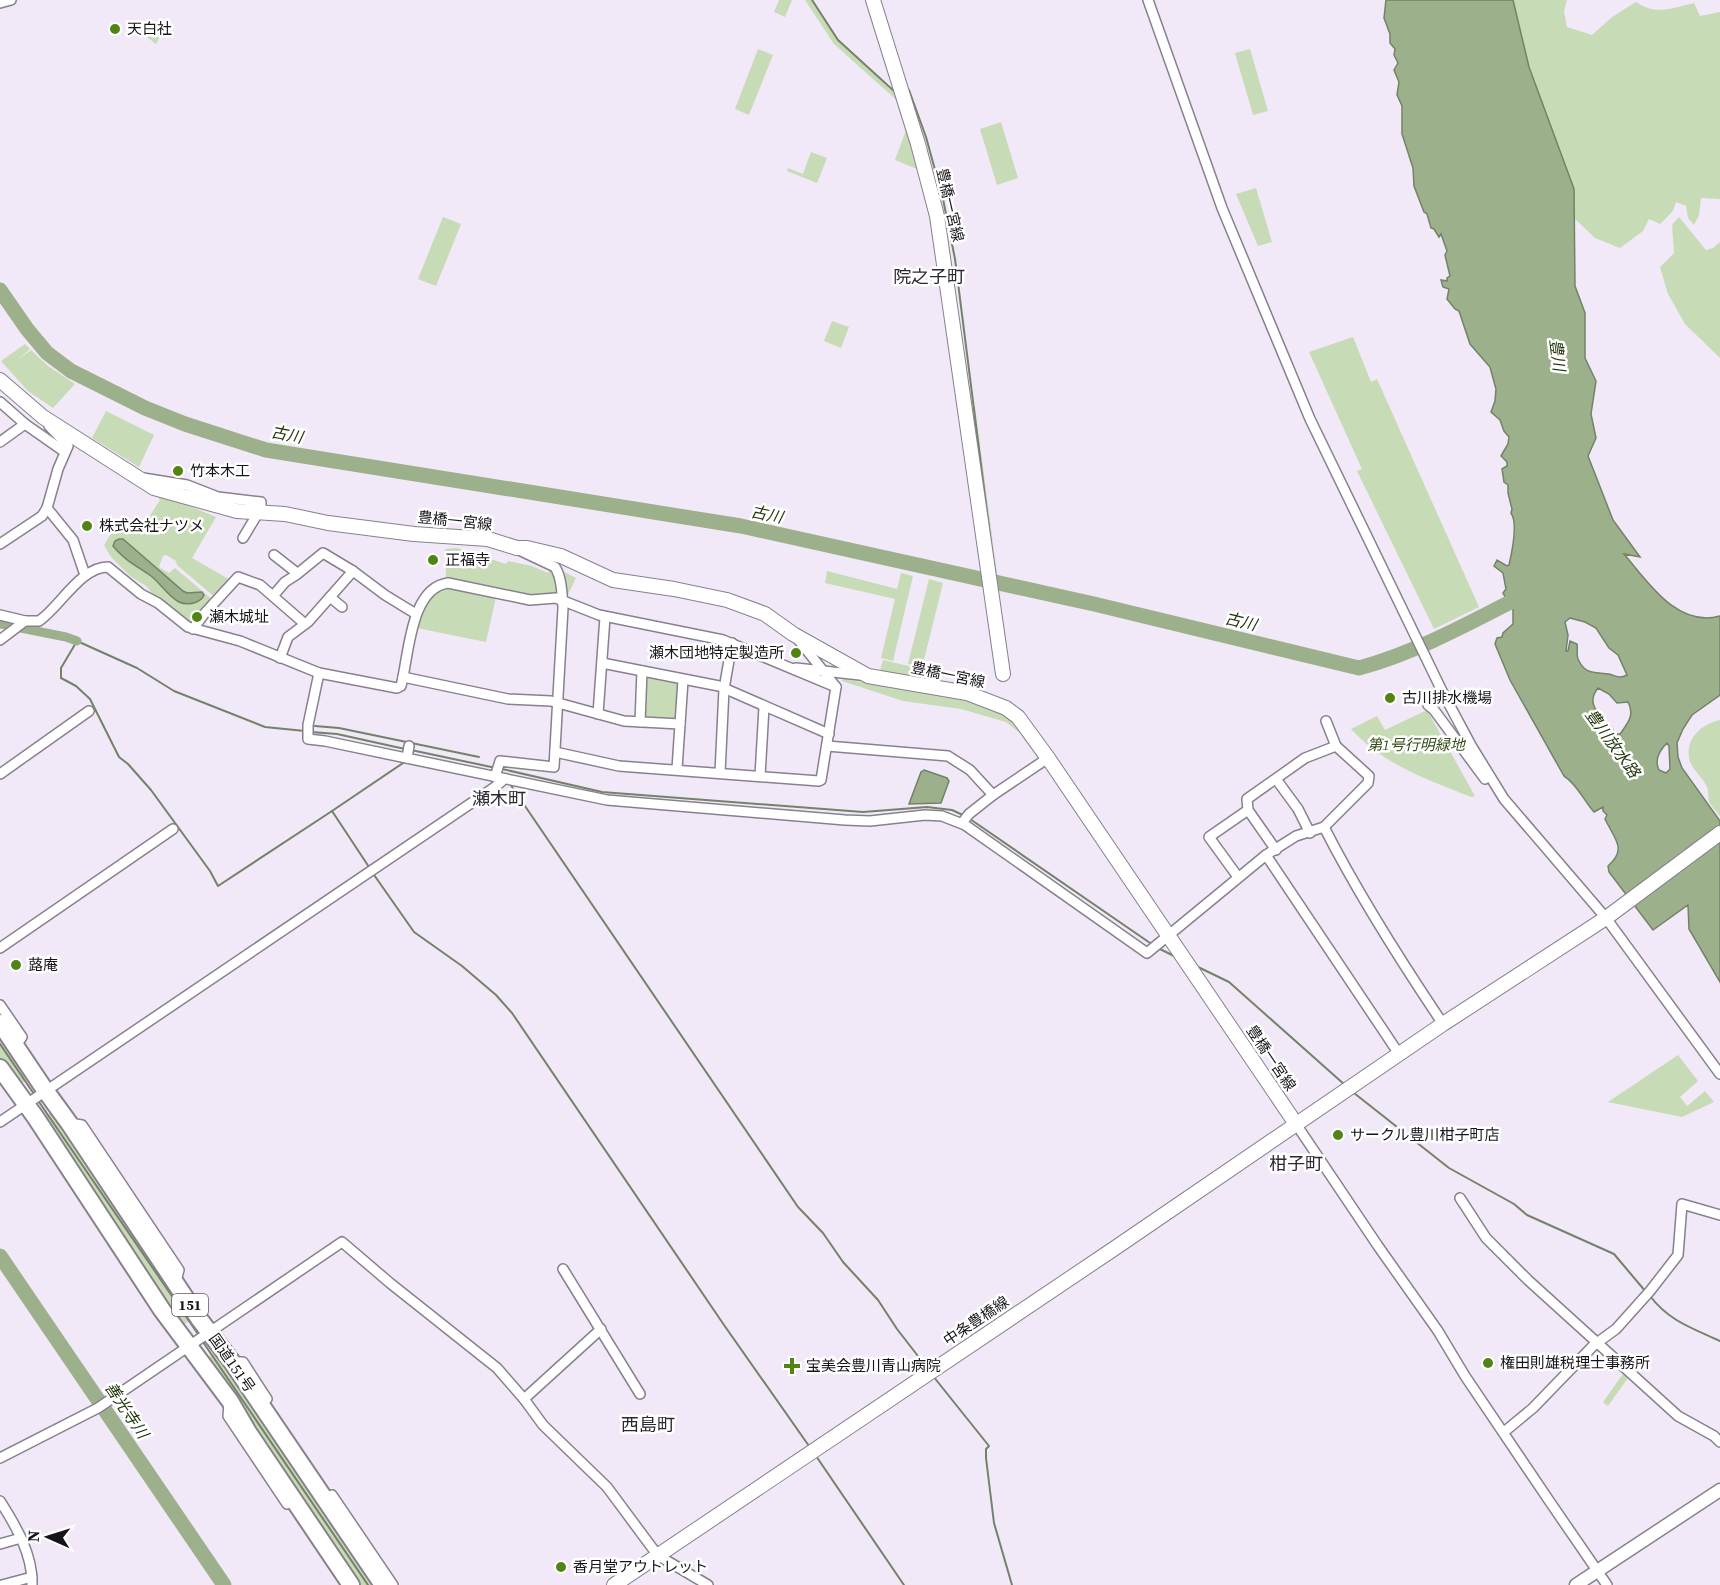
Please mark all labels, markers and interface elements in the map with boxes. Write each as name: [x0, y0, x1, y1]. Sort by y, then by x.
place label: 天白社: [127, 18, 172, 39]
marker: 天白社: [108, 22, 122, 36]
street label: 豊橋一宮線: [932, 166, 969, 244]
district label: 院之子町: [893, 264, 965, 289]
water label: 豊川: [1545, 338, 1571, 374]
water label: 古川: [269, 420, 307, 448]
place label: 竹本木工: [190, 460, 250, 481]
marker: 竹本木工: [171, 464, 185, 478]
water label: 古川: [749, 500, 787, 529]
street label: 豊橋一宮線: [417, 506, 493, 535]
place label: 株式会社ナツメ: [99, 515, 204, 536]
marker: 株式会社ナツメ: [80, 519, 94, 533]
place label: 正福寺: [445, 549, 490, 570]
marker: 正福寺: [426, 553, 440, 567]
place label: 瀬木城址: [209, 606, 269, 627]
water label: 古川: [1223, 606, 1261, 636]
marker: 瀬木城址: [190, 610, 204, 624]
place label: 瀬木団地特定製造所: [649, 642, 784, 663]
marker: 瀬木団地特定製造所: [789, 646, 803, 660]
street label: 豊橋一宮線: [909, 656, 987, 693]
place label: 古川排水機場: [1402, 687, 1492, 708]
marker: 古川排水機場: [1383, 691, 1397, 705]
water label: 豊川放水路: [1581, 704, 1647, 783]
park label: 第1号行明緑地: [1367, 734, 1467, 755]
district label: 瀬木町: [472, 786, 526, 811]
place label: 蕗庵: [28, 954, 58, 975]
marker: 蕗庵: [9, 958, 23, 972]
street label: 豊橋一宮線: [1242, 1021, 1301, 1095]
place label: サークル豊川柑子町店: [1350, 1124, 1500, 1145]
marker: サークル豊川柑子町店: [1331, 1128, 1345, 1142]
district label: 柑子町: [1269, 1151, 1323, 1176]
street label: 中条豊橋線: [939, 1291, 1013, 1350]
road number: 151: [172, 1294, 208, 1316]
street label: 国道151号: [204, 1329, 260, 1396]
place label: 権田則雄税理士事務所: [1500, 1352, 1650, 1373]
place label: 宝美会豊川青山病院: [806, 1355, 941, 1376]
marker: 権田則雄税理士事務所: [1481, 1356, 1495, 1370]
marker: 宝美会豊川青山病院: [783, 1357, 801, 1375]
water label: 善光寺川: [100, 1377, 155, 1444]
district label: 西島町: [621, 1412, 675, 1437]
north arrow: [18, 1507, 78, 1567]
text: N: [22, 1529, 44, 1543]
place label: 香月堂アウトレット: [573, 1556, 708, 1577]
marker: 香月堂アウトレット: [554, 1560, 568, 1574]

